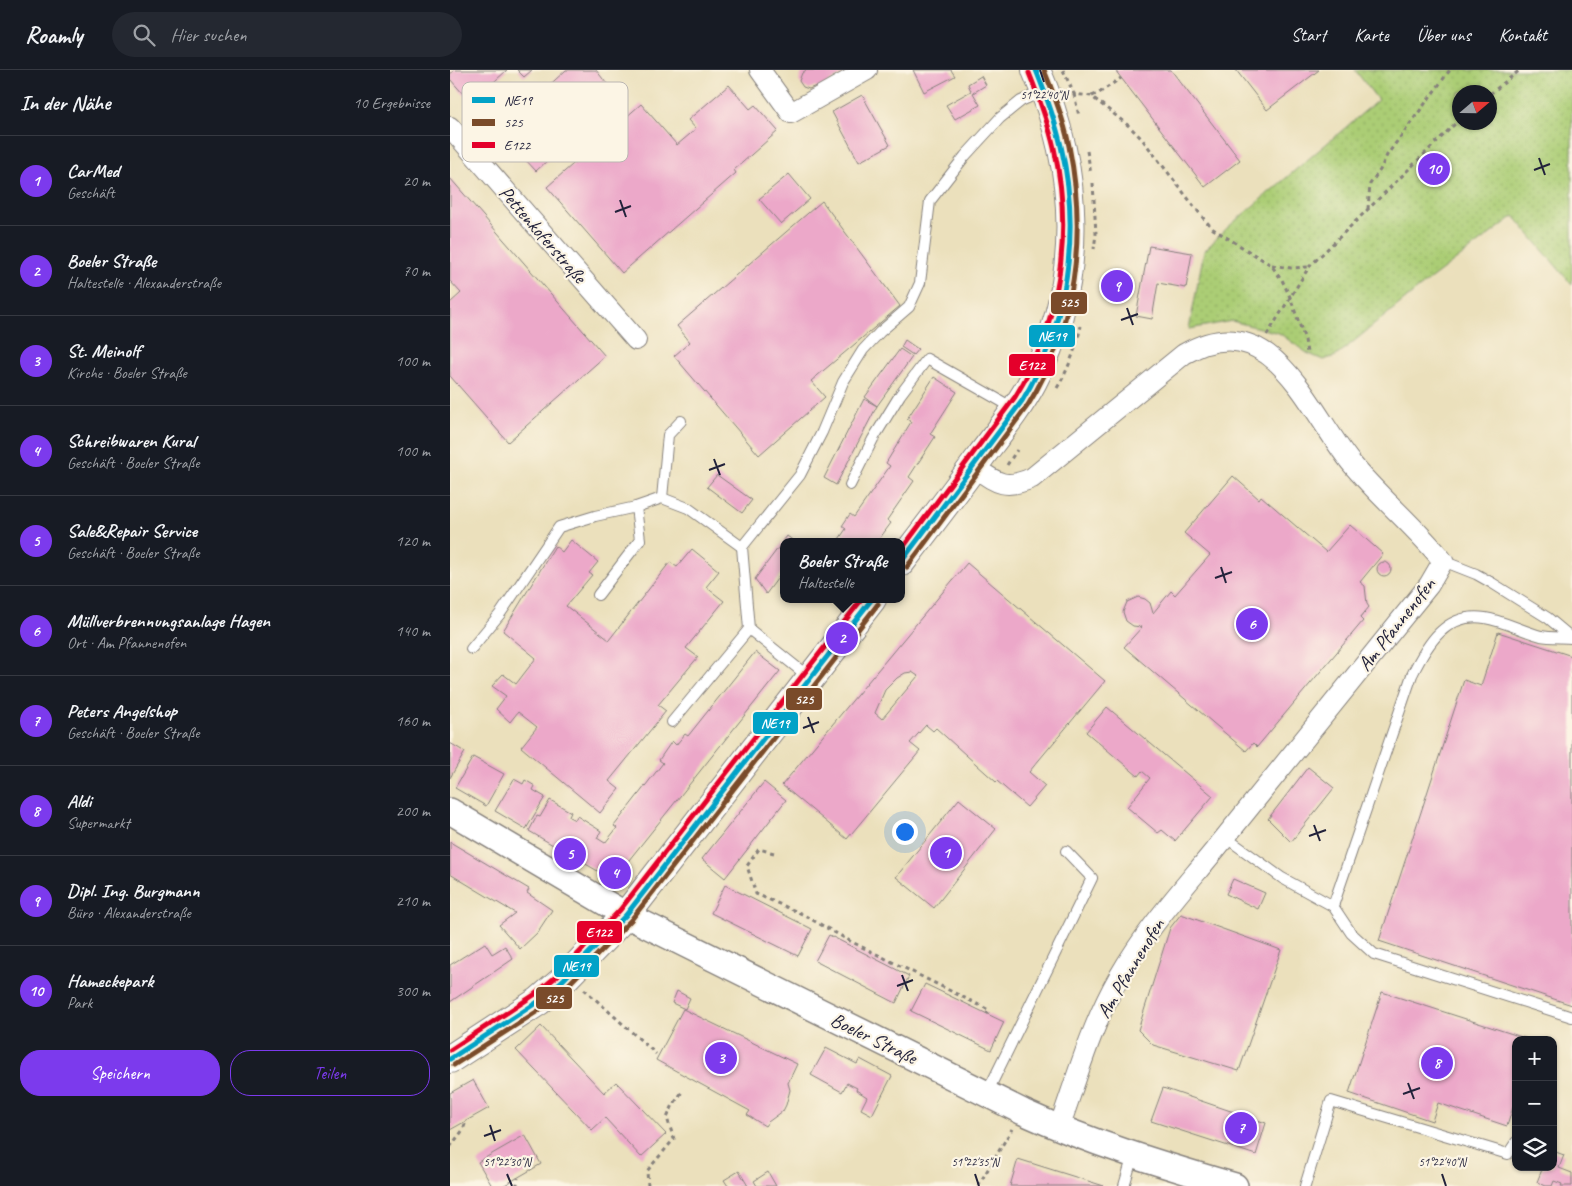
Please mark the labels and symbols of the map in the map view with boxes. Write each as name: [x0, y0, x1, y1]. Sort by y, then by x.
legend: [462, 82, 628, 162]
north arrow: [1452, 85, 1497, 130]
text: 51°22'40"N: [1020, 87, 1069, 103]
text: NE19: [504, 92, 534, 109]
text: 525: [504, 114, 524, 131]
text: E122: [504, 137, 532, 154]
pin: 10: [1418, 150, 1450, 188]
street label: Pettenkoferstraße: [493, 180, 593, 289]
pin: 9: [1101, 267, 1133, 305]
line badge: 525: [1050, 291, 1088, 315]
text: 525: [1060, 294, 1080, 311]
line badge: NE19: [1028, 324, 1076, 348]
text: NE19: [1038, 328, 1068, 345]
line badge: E122: [1008, 353, 1056, 377]
text: E122: [1019, 357, 1047, 374]
street label: Am Pfannenofen: [1352, 572, 1441, 676]
pin: 6: [1236, 605, 1268, 643]
pin: 2: [826, 619, 858, 657]
line badge: 525: [785, 687, 823, 711]
text: 525: [795, 691, 815, 708]
line badge: NE19: [752, 711, 799, 735]
text: NE19: [761, 715, 791, 732]
your location: [892, 819, 918, 845]
pin: 1: [930, 834, 962, 872]
pin: 5: [554, 835, 586, 873]
pin: 4: [599, 854, 631, 892]
street label: Am Pfannenofen: [1091, 913, 1170, 1023]
line badge: E122: [576, 920, 623, 944]
text: E122: [586, 924, 614, 941]
line badge: NE19: [553, 954, 600, 978]
text: NE19: [562, 958, 592, 975]
line badge: 525: [535, 986, 573, 1010]
text: 525: [545, 990, 565, 1007]
street label: Boeler Straße: [827, 1007, 922, 1071]
pin: 3: [705, 1039, 737, 1077]
pin: 8: [1421, 1044, 1453, 1082]
pin: 7: [1225, 1109, 1257, 1147]
text: 51°22'30"N: [483, 1154, 532, 1170]
text: 51°22'35"N: [951, 1154, 1000, 1170]
text: 51°22'40"N: [1418, 1154, 1467, 1170]

